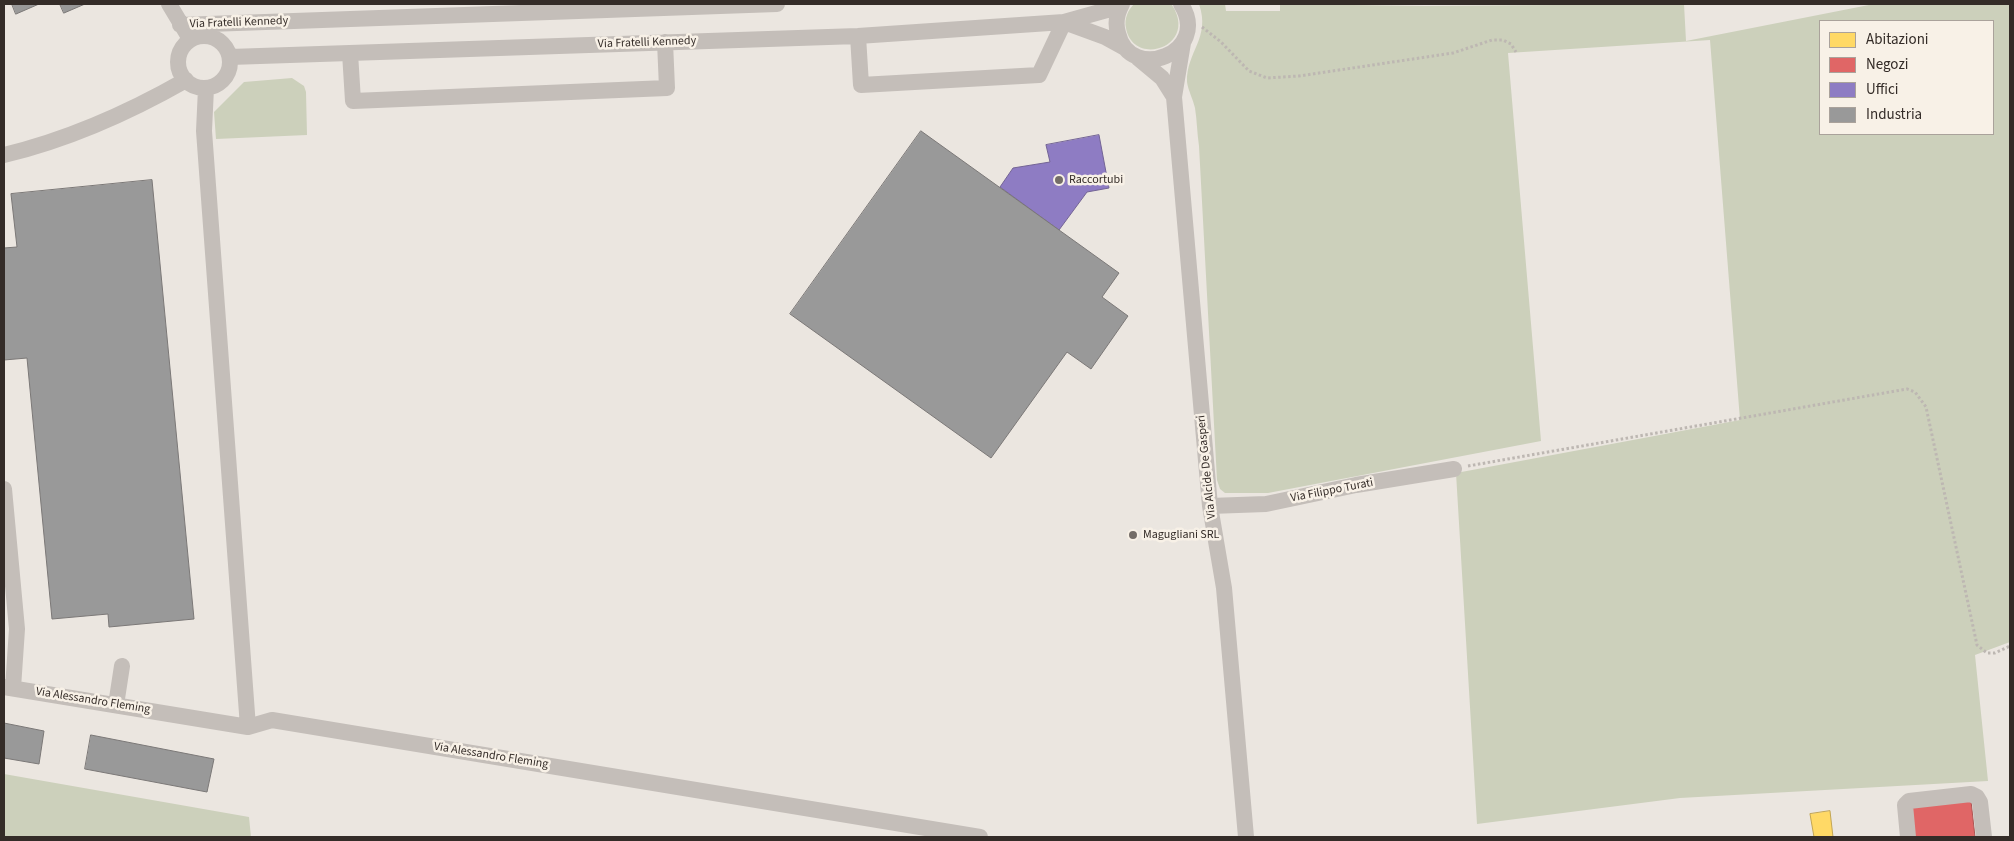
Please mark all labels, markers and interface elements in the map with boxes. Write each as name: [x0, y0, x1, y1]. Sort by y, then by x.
street label: Via Fratelli Kennedy: [190, 14, 288, 32]
legend: [1819, 20, 1994, 135]
text: Abitazioni: [1866, 29, 1929, 50]
street label: Via Fratelli Kennedy: [598, 34, 696, 52]
text: Negozi: [1866, 54, 1908, 75]
text: Uffici: [1866, 79, 1899, 100]
text: Industria: [1866, 104, 1922, 125]
place label: Raccortubi: [1069, 173, 1123, 187]
marker: Raccortubi: [1053, 174, 1065, 186]
street label: Via Alcide De Gasperi: [1194, 414, 1220, 520]
street label: Via Filippo Turati: [1289, 476, 1375, 506]
place label: Magugliani SRL: [1143, 528, 1219, 542]
marker: Magugliani SRL: [1127, 529, 1139, 541]
street label: Via Alessandro Fleming: [35, 685, 151, 717]
street label: Via Alessandro Fleming: [433, 740, 549, 772]

